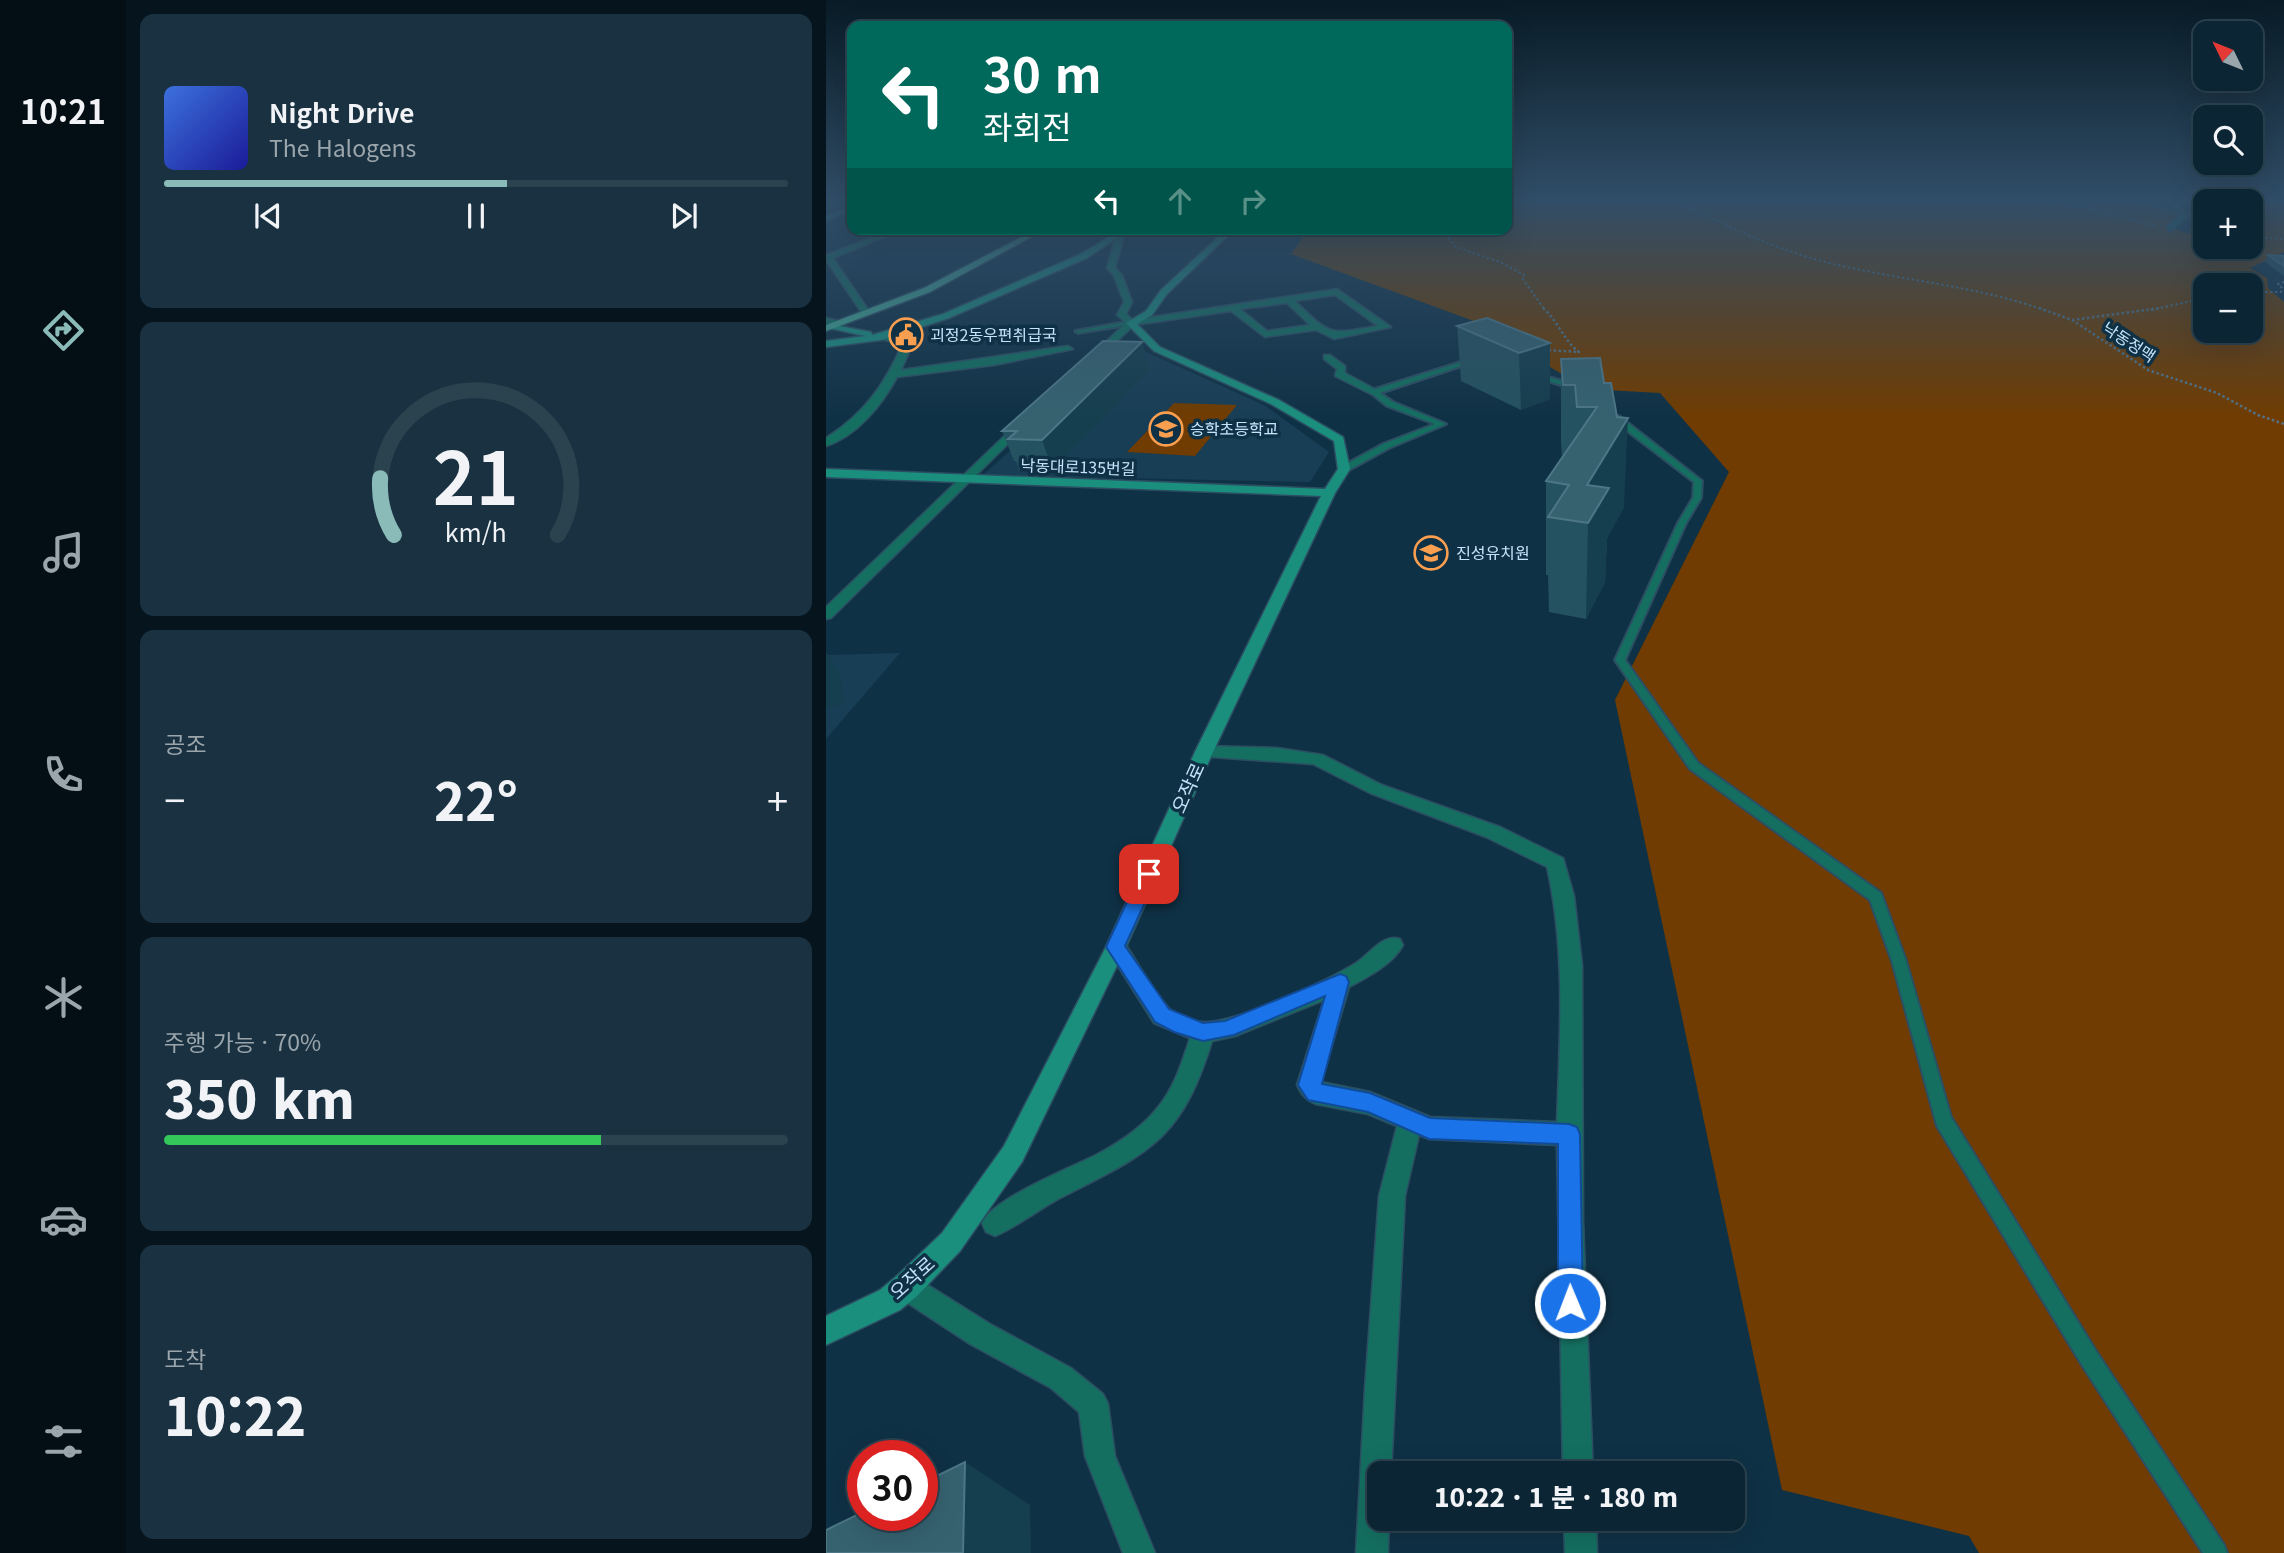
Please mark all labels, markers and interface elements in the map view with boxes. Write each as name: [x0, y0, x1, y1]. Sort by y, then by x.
north arrow: [2193, 21, 2263, 91]
map controls: [2193, 21, 2263, 343]
text: 30 m: [983, 36, 1102, 107]
icon: left: [868, 49, 959, 140]
text: 10:21: [20, 87, 106, 133]
text: Night Drive: [269, 93, 414, 130]
text: 좌회전: [983, 102, 1071, 148]
button: search: [2193, 105, 2263, 175]
text: The Halogens: [269, 130, 416, 164]
icon: left: [1088, 182, 1126, 220]
icon: ahead: [1161, 182, 1199, 220]
icon: right: [1234, 182, 1272, 220]
button: +: [2193, 189, 2263, 259]
icon: previous: [249, 197, 287, 235]
icon: pause: [457, 197, 495, 235]
icon: next: [665, 197, 703, 235]
button: −: [2193, 273, 2263, 343]
icon: directions: [39, 306, 88, 355]
street label: 낙동정맥: [2098, 315, 2161, 367]
public building icon: 괴정2동우편취급국: [887, 316, 925, 354]
place label: 괴정2동우편취급국: [930, 322, 1057, 346]
school or university icon: 승학초등학교: [1147, 410, 1185, 448]
place label: 승학초등학교: [1190, 416, 1278, 440]
text: 21: [433, 421, 519, 526]
street label: 낙동대로135번길: [1020, 452, 1136, 480]
text: km/h: [445, 512, 507, 548]
icon: music: [39, 528, 88, 577]
school or university icon: 진성유치원: [1412, 534, 1450, 572]
place label: 진성유치원: [1456, 540, 1530, 564]
text: 공조: [164, 726, 206, 760]
icon: phone: [39, 750, 88, 799]
street label: 오작로: [1164, 758, 1210, 817]
text: 22°: [434, 761, 518, 836]
text: −: [164, 771, 185, 826]
text: +: [767, 771, 788, 826]
pin: [1119, 844, 1179, 904]
icon: arrive: [1130, 855, 1168, 893]
icon: climate: [39, 973, 88, 1022]
text: 주행 가능 · 70%: [164, 1024, 321, 1058]
text: 350 km: [164, 1059, 355, 1134]
icon: car: [39, 1195, 88, 1244]
street label: 오작로: [882, 1249, 940, 1304]
position arrow: [1533, 1266, 1607, 1340]
text: 도착: [164, 1341, 206, 1375]
text: 10:22: [164, 1376, 306, 1451]
icon: filters: [39, 1417, 88, 1466]
speed limit sign: 30: [847, 1440, 938, 1531]
text: 10:22 · 1 분 · 180 m: [1434, 1477, 1678, 1514]

